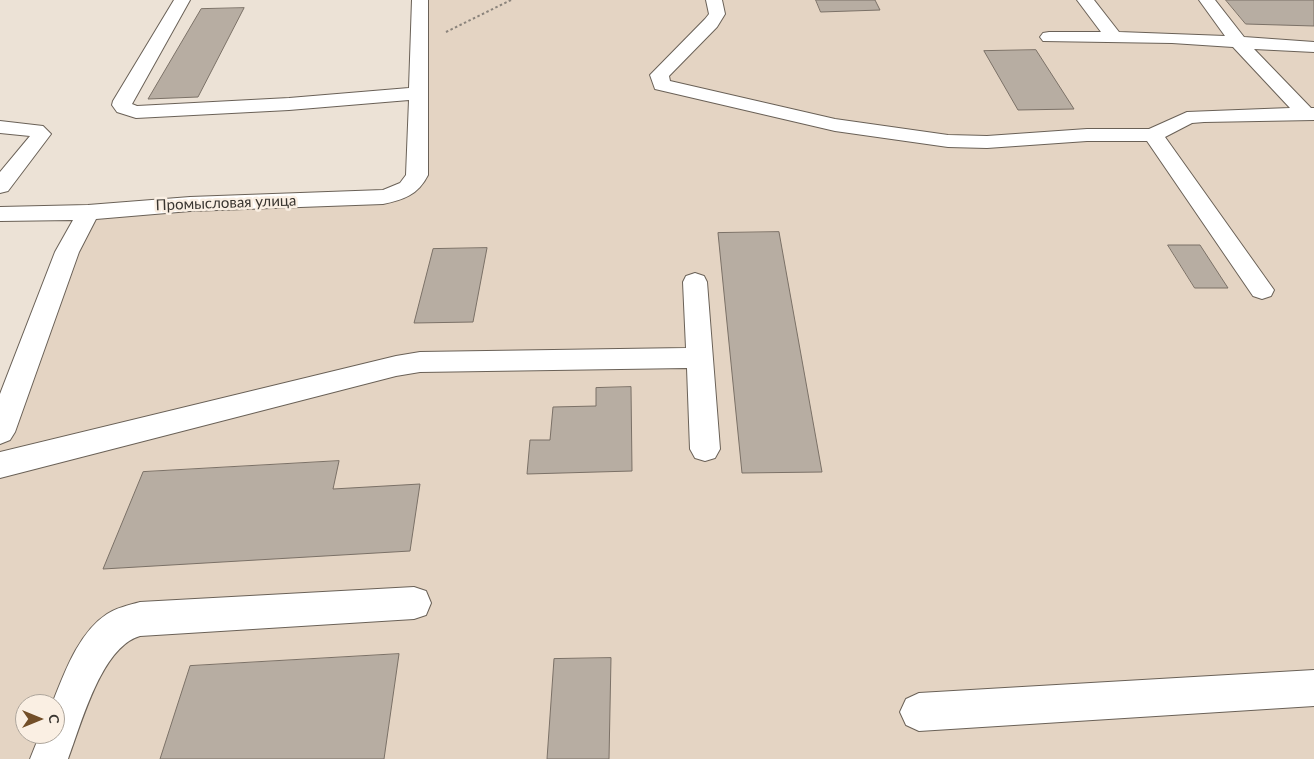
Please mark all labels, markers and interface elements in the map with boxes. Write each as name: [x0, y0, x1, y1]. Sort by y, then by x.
street label: Промысловая улица: [155, 192, 297, 214]
north arrow: [15, 694, 65, 744]
text: С: [46, 714, 63, 724]

